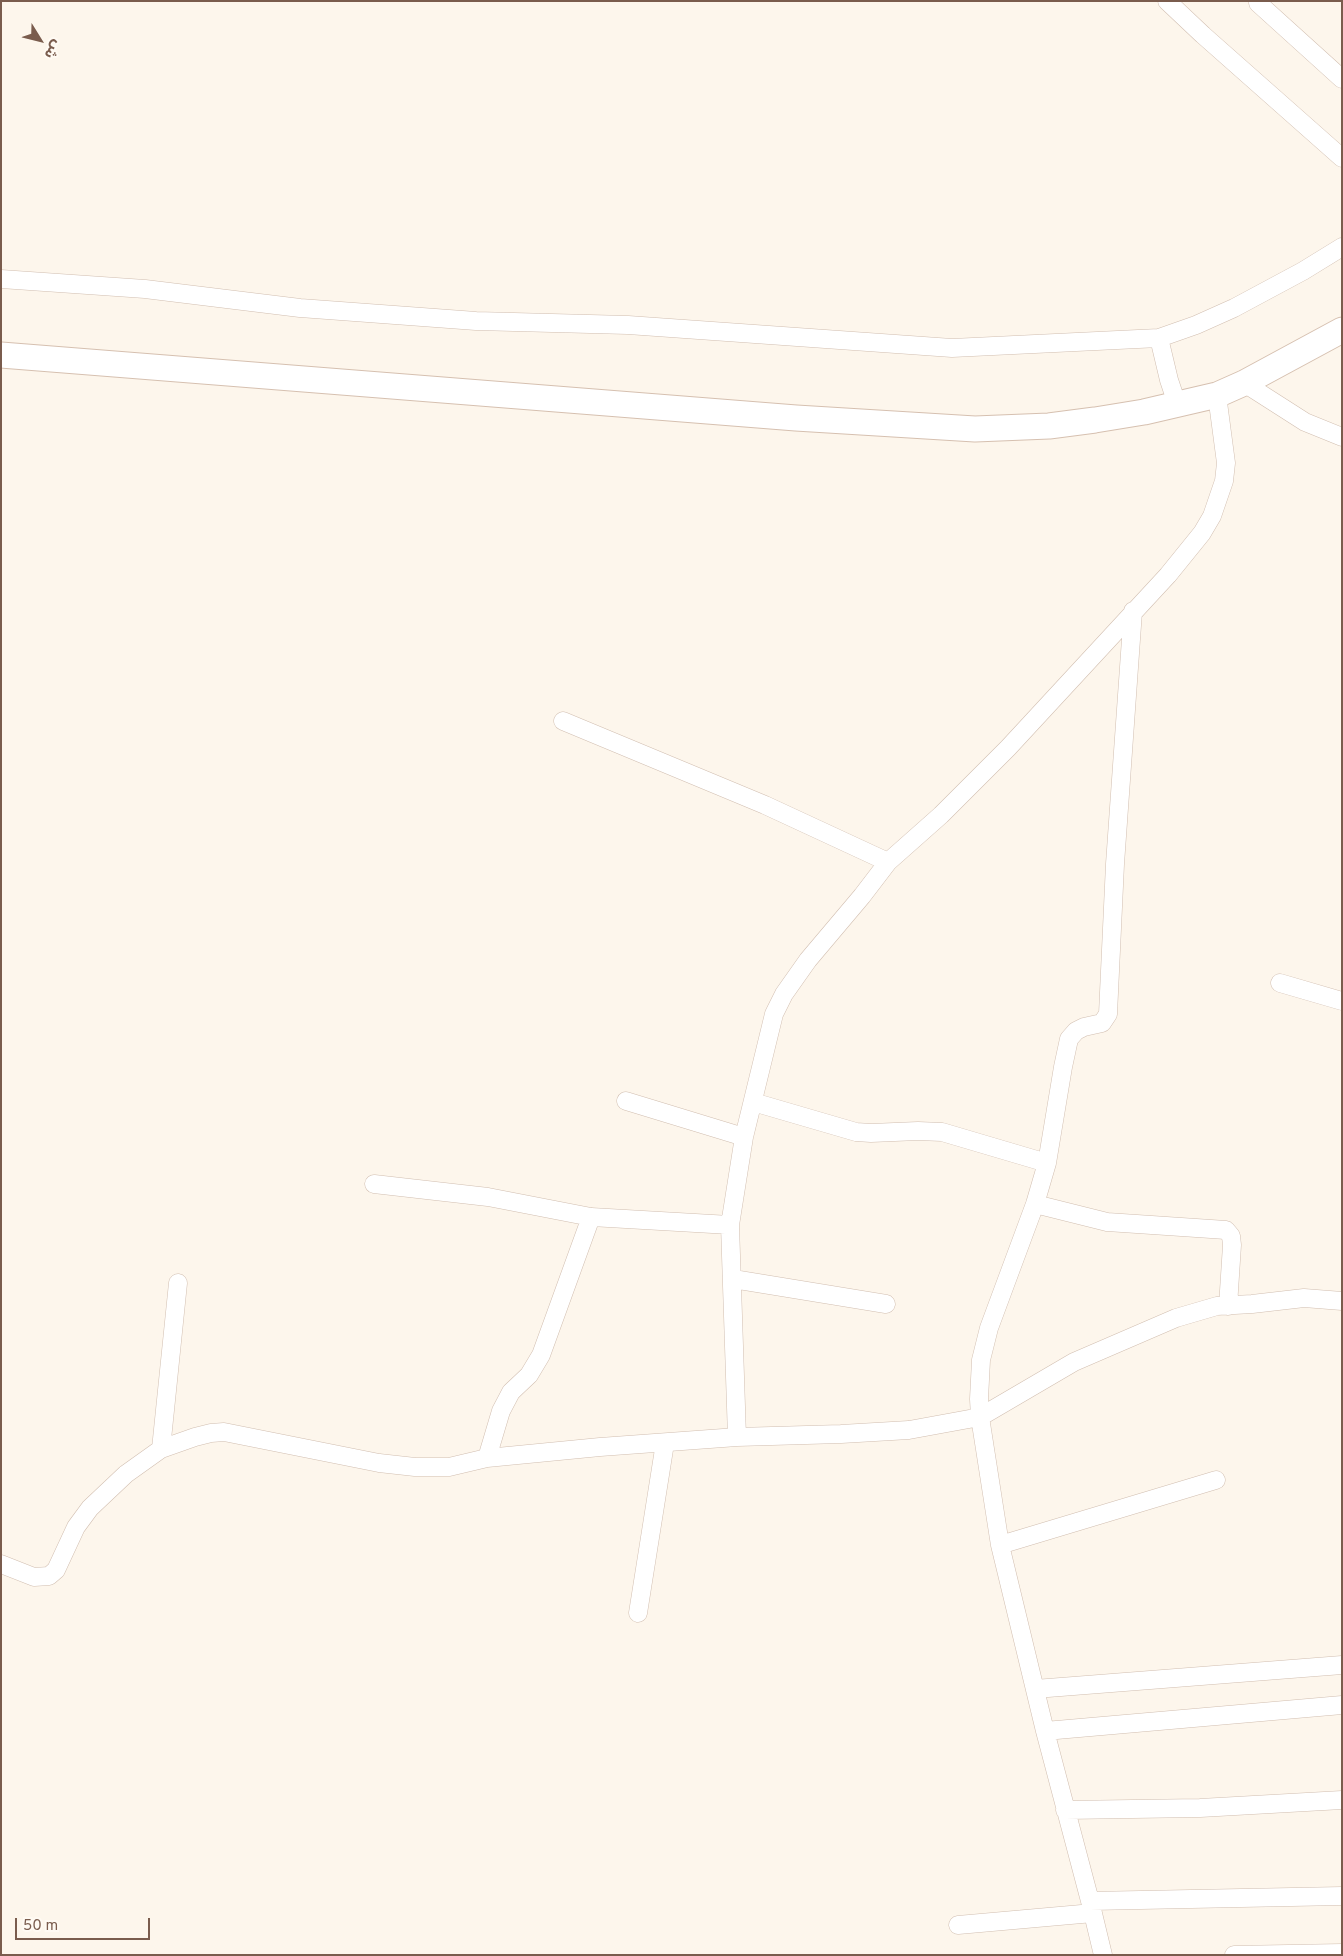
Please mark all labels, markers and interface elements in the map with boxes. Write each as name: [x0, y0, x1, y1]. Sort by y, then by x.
north arrow: [15, 15, 65, 65]
text: ش: [40, 36, 65, 62]
scale bar: [18, 1908, 152, 1940]
text: 50 m: [23, 1917, 58, 1936]

